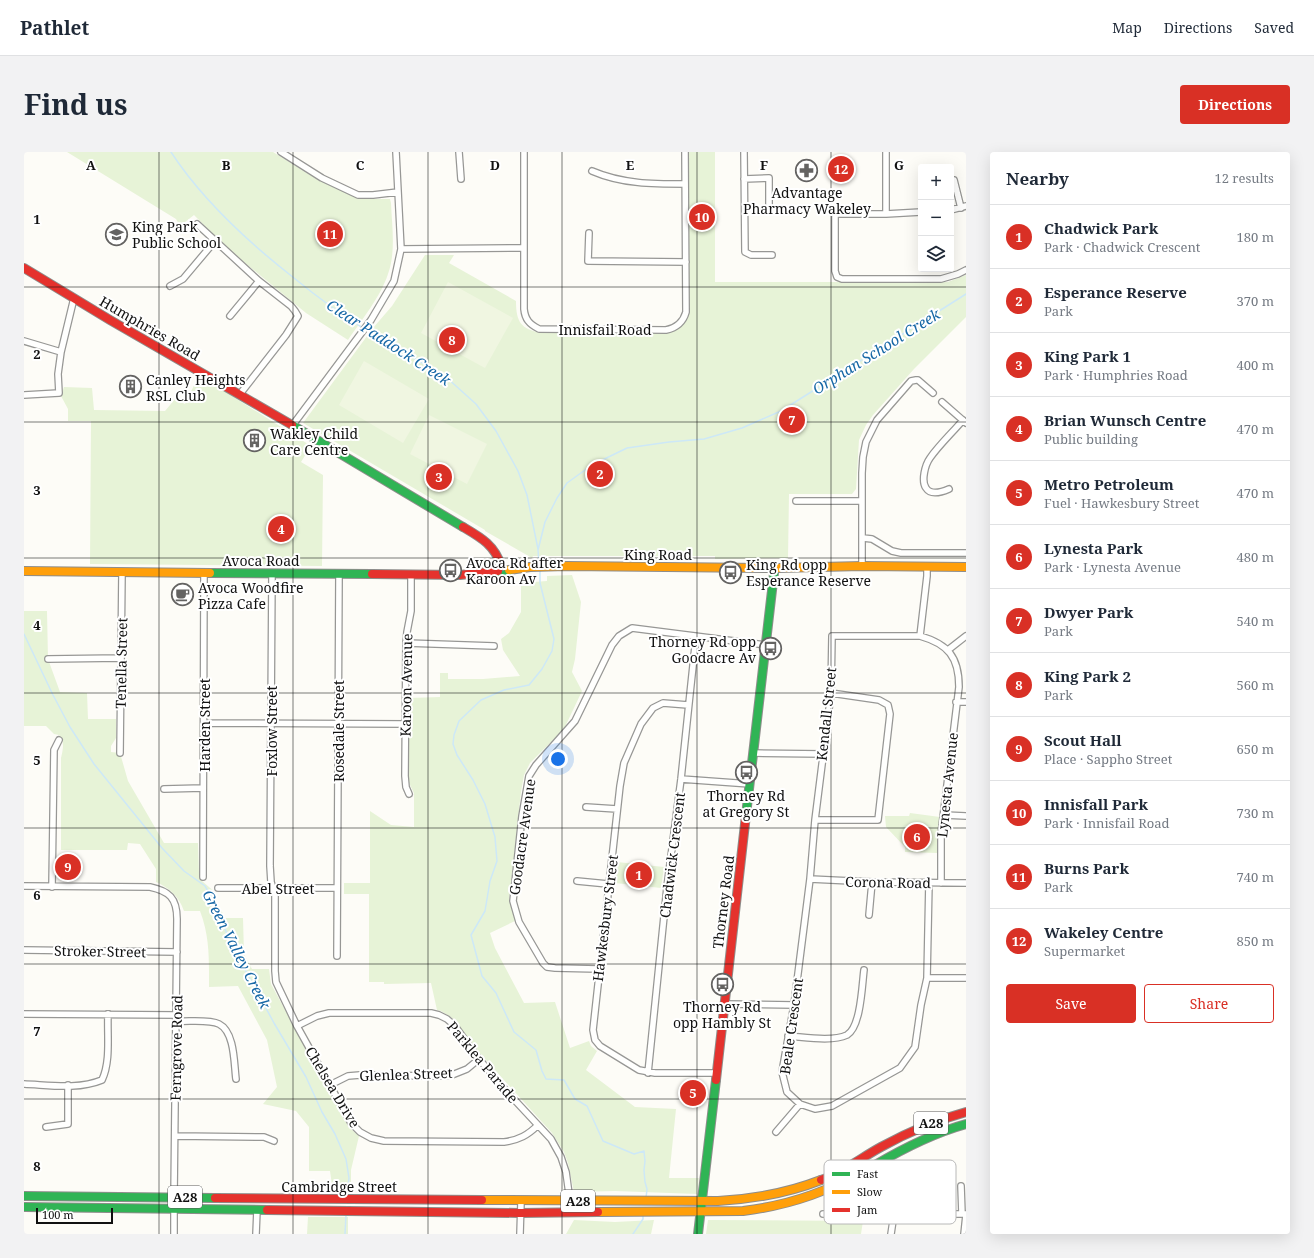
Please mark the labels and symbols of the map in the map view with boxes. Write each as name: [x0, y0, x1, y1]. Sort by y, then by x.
pin: 12: [828, 154, 854, 184]
text: A: [86, 156, 96, 174]
text: B: [222, 156, 231, 174]
text: C: [356, 156, 365, 174]
text: D: [490, 156, 500, 174]
text: E: [626, 156, 635, 174]
text: F: [760, 156, 768, 174]
text: G: [894, 156, 904, 174]
pharmacy icon: Advantage Pharmacy Wakeley: [794, 157, 820, 183]
place label: Advantage Pharmacy Wakeley: [743, 183, 871, 218]
pin: 10: [689, 202, 715, 232]
text: 1: [33, 210, 41, 228]
place label: King Park Public School: [132, 217, 222, 252]
pin: 11: [317, 219, 343, 249]
school or university icon: King Park Public School: [104, 221, 130, 247]
street label: Humphries Road: [96, 292, 204, 365]
water label: Clear Paddock Creek: [323, 294, 455, 390]
water label: Orphan School Creek: [808, 303, 944, 398]
street label: Innisfail Road: [558, 320, 652, 339]
pin: 8: [439, 325, 465, 355]
text: 2: [33, 345, 41, 363]
place label: Canley Heights RSL Club: [146, 370, 246, 405]
building icon: Canley Heights RSL Club: [117, 374, 143, 400]
pin: 7: [779, 405, 805, 435]
place label: Wakley Child Care Centre: [270, 424, 358, 459]
building icon: Wakley Child Care Centre: [242, 428, 268, 454]
pin: 2: [587, 459, 613, 489]
pin: 3: [426, 462, 452, 492]
text: 3: [33, 481, 41, 499]
pin: 4: [268, 514, 294, 544]
street label: King Road: [624, 545, 693, 564]
street label: Avoca Road: [222, 551, 300, 570]
place label: Avoca Rd after Karoon Av: [466, 553, 564, 588]
place label: King Rd opp Esperance Reserve: [746, 555, 871, 590]
bus stop icon: Avoca Rd after Karoon Av: [437, 557, 463, 583]
bus stop icon: King Rd opp Esperance Reserve: [718, 559, 744, 585]
place label: Avoca Woodfire Pizza Cafe: [198, 578, 304, 613]
cafe icon: Avoca Woodfire Pizza Cafe: [169, 582, 195, 608]
text: 4: [33, 616, 41, 634]
street label: Tenella Street: [111, 617, 131, 709]
place label: Thorney Rd opp Goodacre Av: [649, 632, 757, 667]
street label: Karoon Avenue: [396, 633, 416, 737]
bus stop icon: Thorney Rd opp Goodacre Av: [758, 636, 784, 662]
street label: Kendall Street: [812, 666, 840, 762]
street label: Harden Street: [195, 678, 214, 772]
street label: Rosedale Street: [329, 680, 348, 782]
street label: Foxlow Street: [262, 685, 281, 777]
street label: Lynesta Avenue: [932, 732, 962, 838]
your location: [548, 749, 568, 769]
text: 5: [33, 751, 41, 769]
bus stop icon: Thorney Rd at Gregory St: [733, 760, 759, 786]
street label: Goodacre Avenue: [504, 778, 540, 896]
place label: Thorney Rd at Gregory St: [703, 786, 789, 821]
street label: Chadwick Crescent: [655, 791, 689, 919]
pin: 6: [904, 822, 930, 852]
pin: 9: [55, 852, 81, 882]
street label: Hawkesbury Street: [588, 854, 622, 982]
street label: Thorney Road: [708, 854, 738, 950]
pin: 1: [626, 860, 652, 890]
street label: Corona Road: [845, 872, 931, 892]
street label: Abel Street: [242, 879, 315, 898]
text: 6: [33, 886, 41, 904]
water label: Green Valley Creek: [198, 886, 276, 1012]
street label: Stroker Street: [54, 941, 146, 961]
bus stop icon: Thorney Rd opp Hambly St: [709, 971, 735, 997]
street label: Beale Crescent: [775, 976, 807, 1076]
street label: Ferngrove Road: [166, 994, 186, 1101]
place label: Thorney Rd opp Hambly St: [673, 997, 771, 1032]
street label: Parklea Parade: [443, 1017, 523, 1107]
text: 7: [33, 1022, 41, 1040]
street label: Chelsea Drive: [301, 1043, 365, 1131]
street label: Glenlea Street: [359, 1063, 453, 1085]
pin: 5: [680, 1078, 706, 1108]
road number: A28: [914, 1112, 948, 1134]
text: 8: [33, 1157, 41, 1175]
legend: [824, 1160, 956, 1224]
text: Fast: [857, 1166, 878, 1181]
street label: Cambridge Street: [281, 1177, 397, 1196]
text: Slow: [857, 1184, 883, 1199]
road number: A28: [168, 1186, 202, 1208]
road number: A28: [561, 1190, 595, 1212]
text: Jam: [856, 1202, 878, 1217]
scale bar: [36, 1206, 113, 1225]

